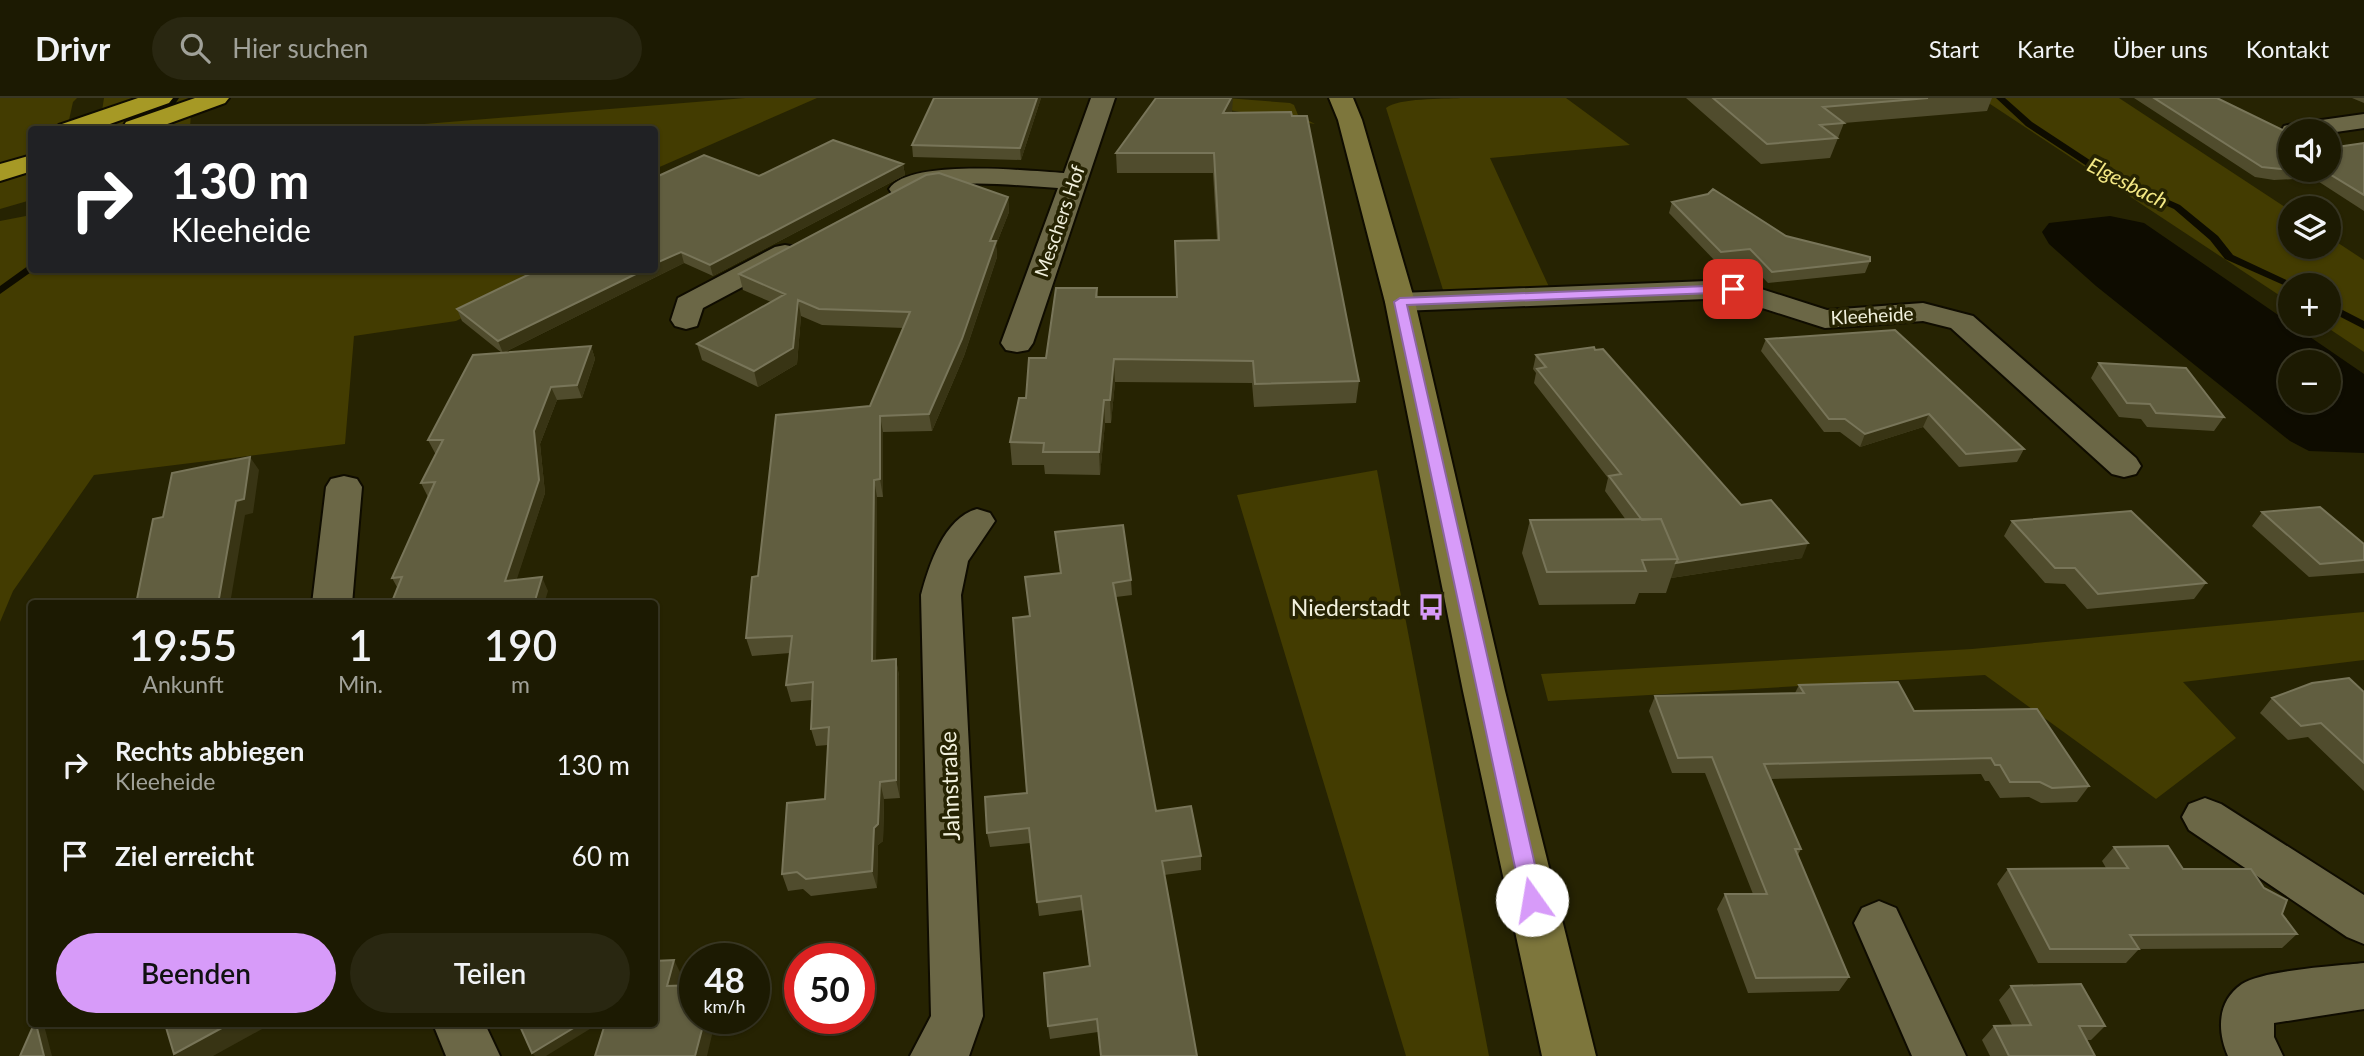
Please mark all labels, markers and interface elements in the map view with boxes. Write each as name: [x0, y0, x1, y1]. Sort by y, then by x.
search box: [152, 17, 642, 80]
text: Drivr: [35, 28, 110, 68]
icon: search: [176, 29, 214, 67]
text: Hier suchen: [232, 32, 368, 64]
text: Start: [1929, 34, 1979, 63]
text: Karte: [2017, 34, 2075, 63]
text: Über uns: [2113, 34, 2208, 63]
text: Kontakt: [2246, 34, 2329, 63]
map controls: [2278, 119, 2341, 413]
button: sound: [2278, 119, 2341, 182]
text: 130 m: [171, 151, 309, 209]
water label: Elgesbach: [2084, 151, 2172, 213]
icon: right: [56, 154, 147, 245]
street label: Meschers Hof: [1029, 162, 1089, 280]
button: layers: [2278, 196, 2341, 259]
text: Kleeheide: [171, 210, 311, 249]
pin: [1703, 259, 1763, 319]
icon: arrive: [1714, 270, 1752, 308]
button: +: [2278, 273, 2341, 336]
street label: Kleeheide: [1830, 301, 1914, 329]
button: −: [2278, 350, 2341, 413]
bus stop icon: Niederstadt: [1416, 592, 1446, 622]
place label: Niederstadt: [1291, 593, 1411, 621]
text: 19:55: [129, 620, 237, 670]
text: 1: [348, 620, 373, 670]
text: 190: [484, 620, 557, 670]
text: Ankunft: [142, 670, 224, 698]
text: Min.: [338, 670, 383, 698]
text: m: [511, 670, 530, 698]
street label: Jahnstraße: [933, 731, 965, 841]
text: Rechts abbiegen: [115, 735, 304, 767]
icon: right: [56, 746, 94, 784]
text: 130 m: [557, 749, 630, 781]
text: Kleeheide: [115, 767, 215, 795]
icon: arrive: [56, 837, 94, 875]
text: Ziel erreicht: [115, 840, 254, 872]
text: 60 m: [572, 840, 630, 872]
position arrow: [1495, 863, 1569, 937]
button: Beenden: [56, 933, 336, 1013]
button: Teilen: [350, 933, 630, 1013]
speed limit sign: 50: [784, 943, 875, 1034]
text: 48: [704, 958, 745, 1000]
text: km/h: [703, 995, 746, 1017]

